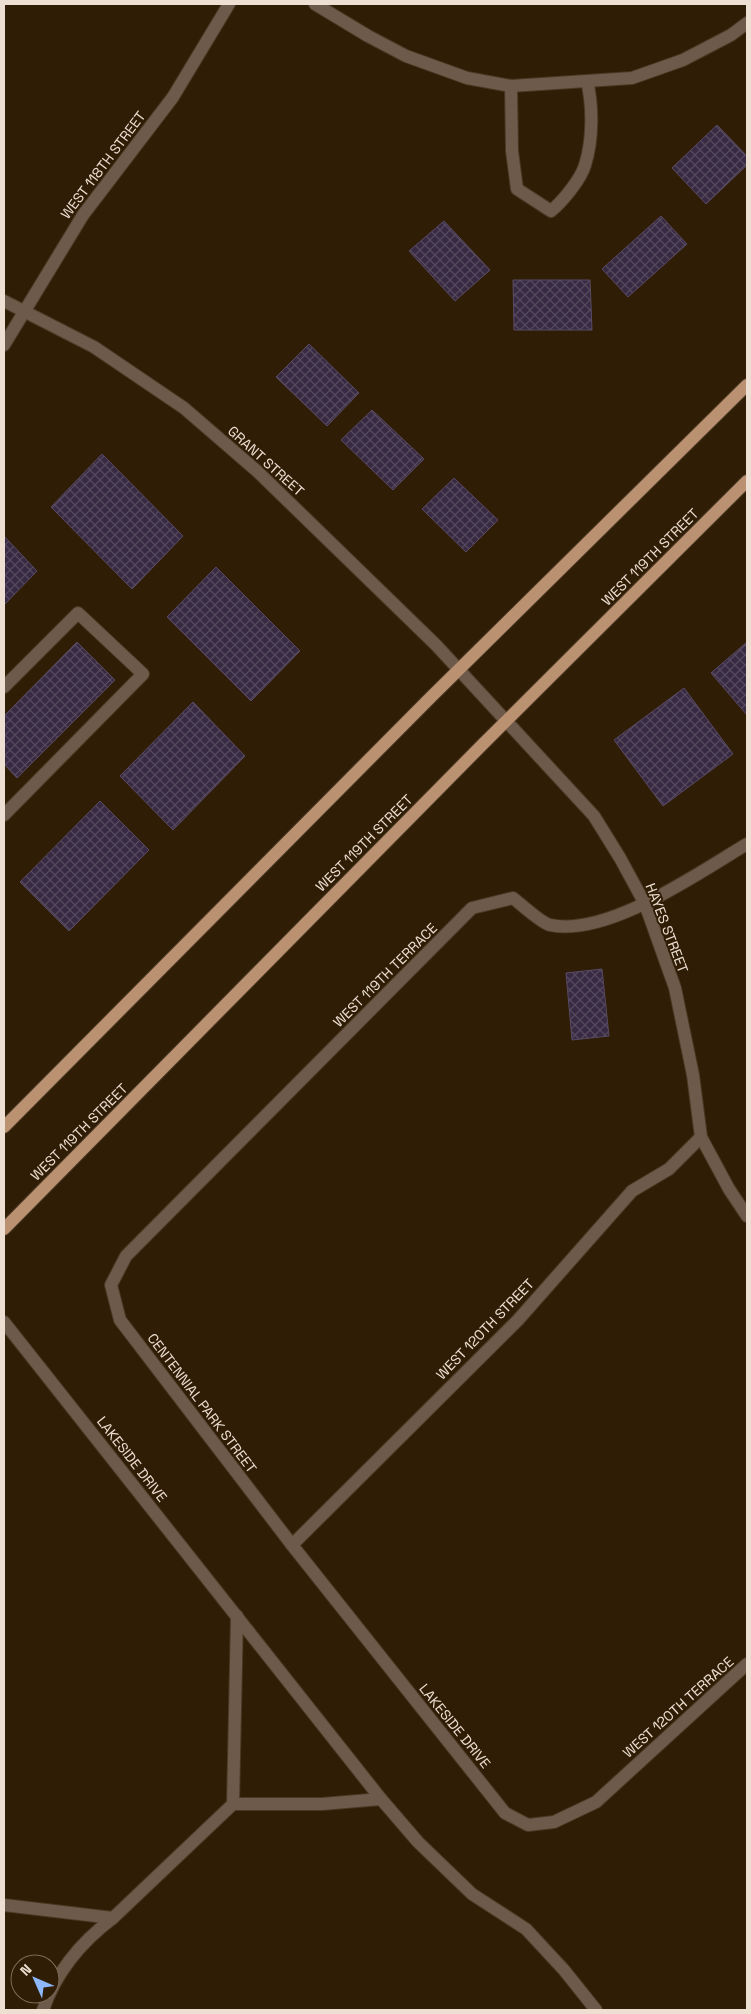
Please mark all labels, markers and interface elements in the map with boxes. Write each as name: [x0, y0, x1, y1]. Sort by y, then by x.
street label: WEST 118TH STREET: [57, 107, 149, 223]
street label: GRANT STREET: [224, 422, 308, 500]
street label: WEST 119TH STREET: [598, 505, 702, 609]
street label: WEST 119TH STREET: [312, 791, 416, 895]
street label: HAYES STREET: [642, 881, 692, 975]
street label: WEST 119TH TERRACE: [329, 919, 441, 1031]
street label: WEST 119TH STREET: [27, 1080, 131, 1184]
street label: WEST 120TH STREET: [432, 1275, 538, 1383]
street label: CENTENNIAL PARK STREET: [143, 1329, 261, 1477]
street label: LAKESIDE DRIVE: [93, 1413, 171, 1505]
street label: WEST 120TH TERRACE: [619, 1652, 737, 1762]
street label: LAKESIDE DRIVE: [415, 1680, 495, 1772]
north arrow: [10, 1954, 60, 2004]
text: N: [16, 1960, 35, 1979]

